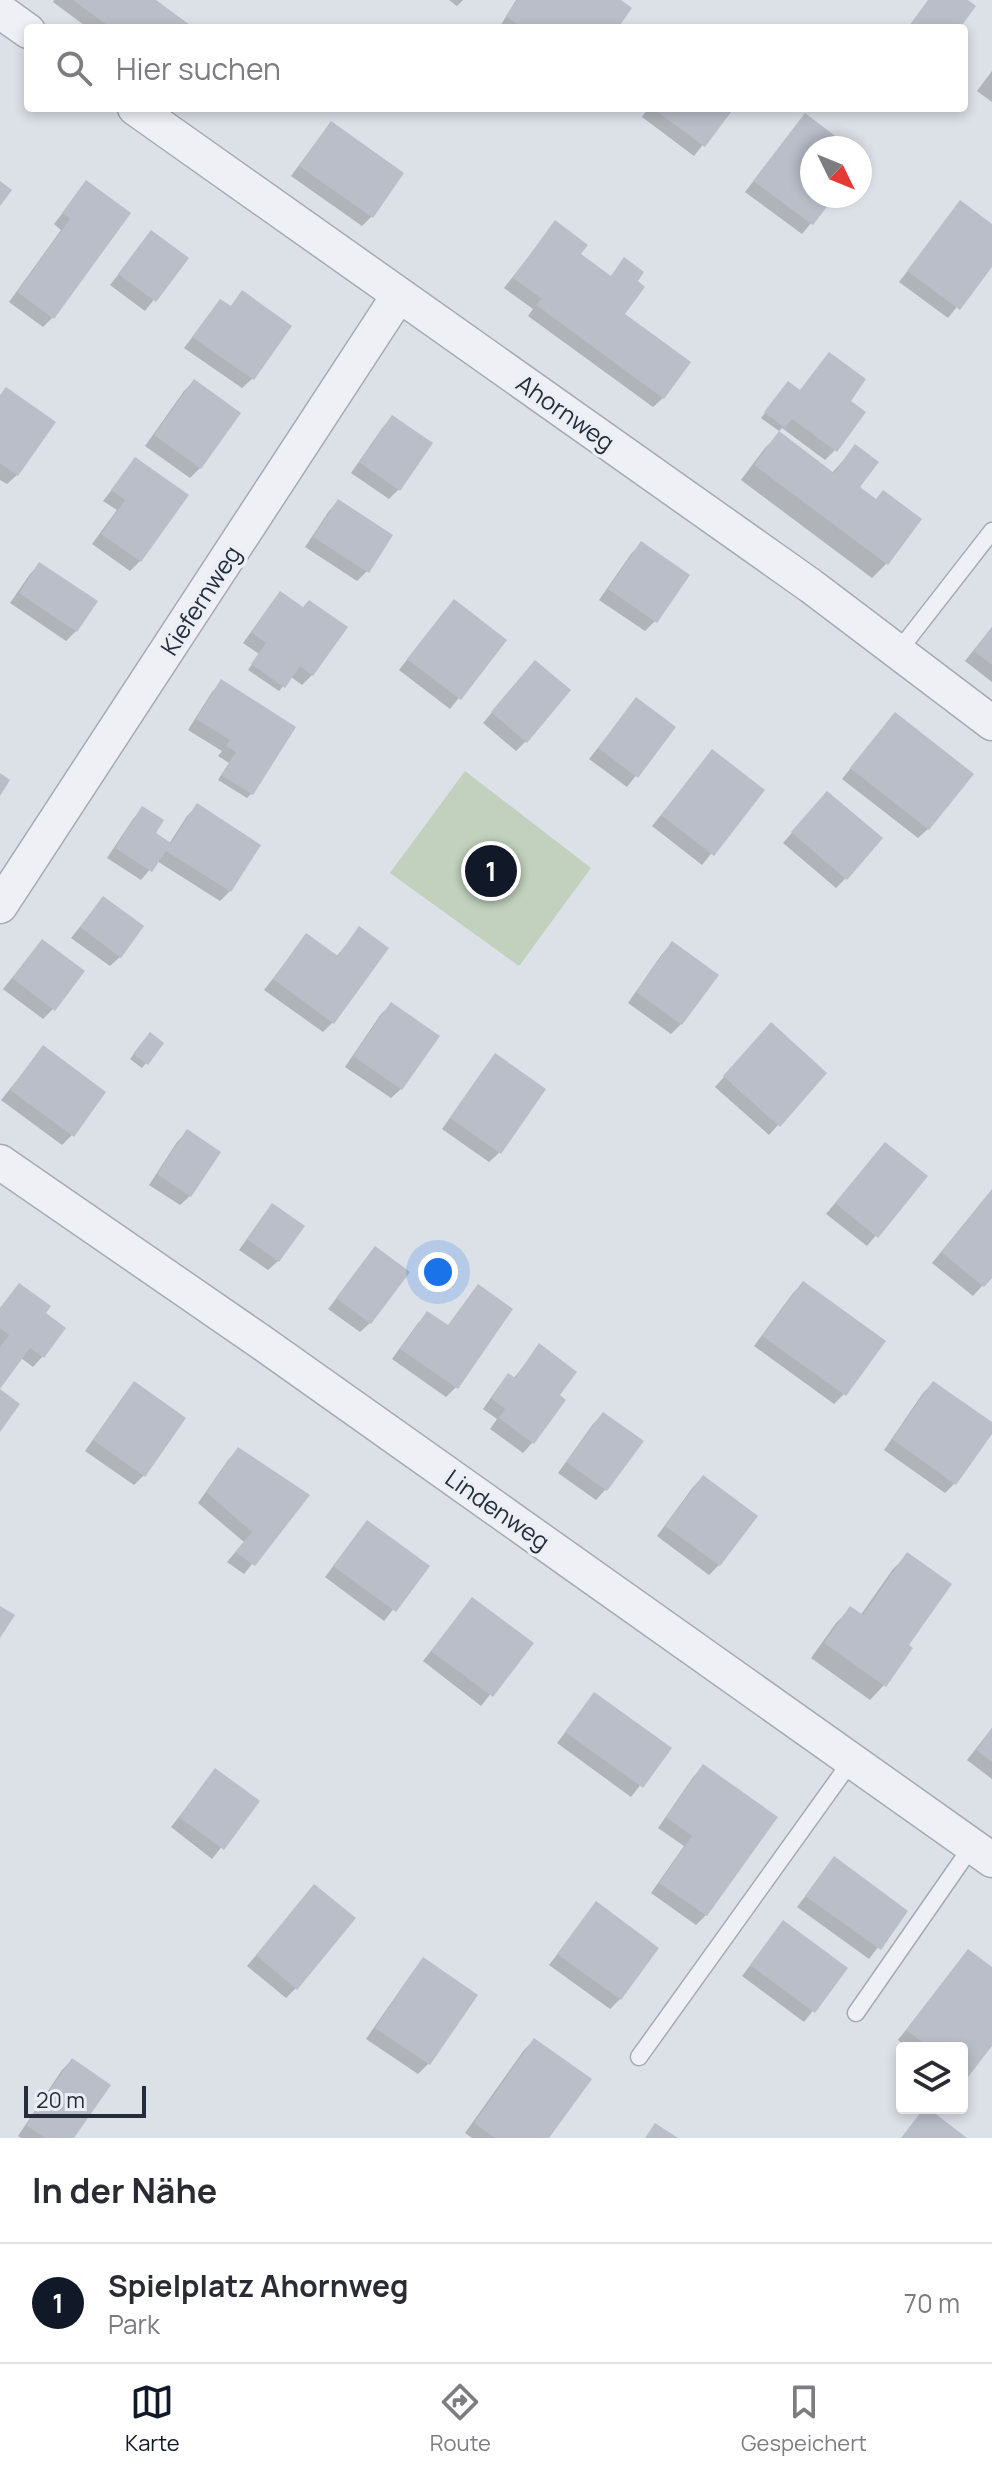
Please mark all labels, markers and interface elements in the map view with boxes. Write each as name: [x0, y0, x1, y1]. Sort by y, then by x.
search box: [24, 24, 968, 112]
icon: search: [52, 46, 96, 90]
text: Hier suchen: [116, 48, 281, 89]
north arrow: [800, 136, 872, 208]
street label: Ahornweg: [510, 366, 622, 458]
street label: Kiefernweg: [152, 539, 248, 661]
pin: 1: [465, 841, 517, 901]
your location: [418, 1252, 458, 1292]
street label: Lindenweg: [439, 1461, 557, 1557]
map controls: [896, 2042, 968, 2114]
button: layers: [896, 2042, 968, 2114]
scale bar: [24, 2082, 146, 2118]
text: 20 m: [36, 2085, 85, 2115]
text: In der Nähe: [32, 2167, 217, 2213]
text: Spielplatz Ahornweg: [108, 2265, 408, 2306]
text: 1: [52, 2285, 64, 2321]
text: 70 m: [904, 2285, 960, 2321]
text: Park: [108, 2306, 160, 2342]
tab: Karte: [125, 2380, 180, 2458]
tab: Route: [430, 2380, 491, 2458]
tab: Gespeichert: [741, 2380, 867, 2458]

